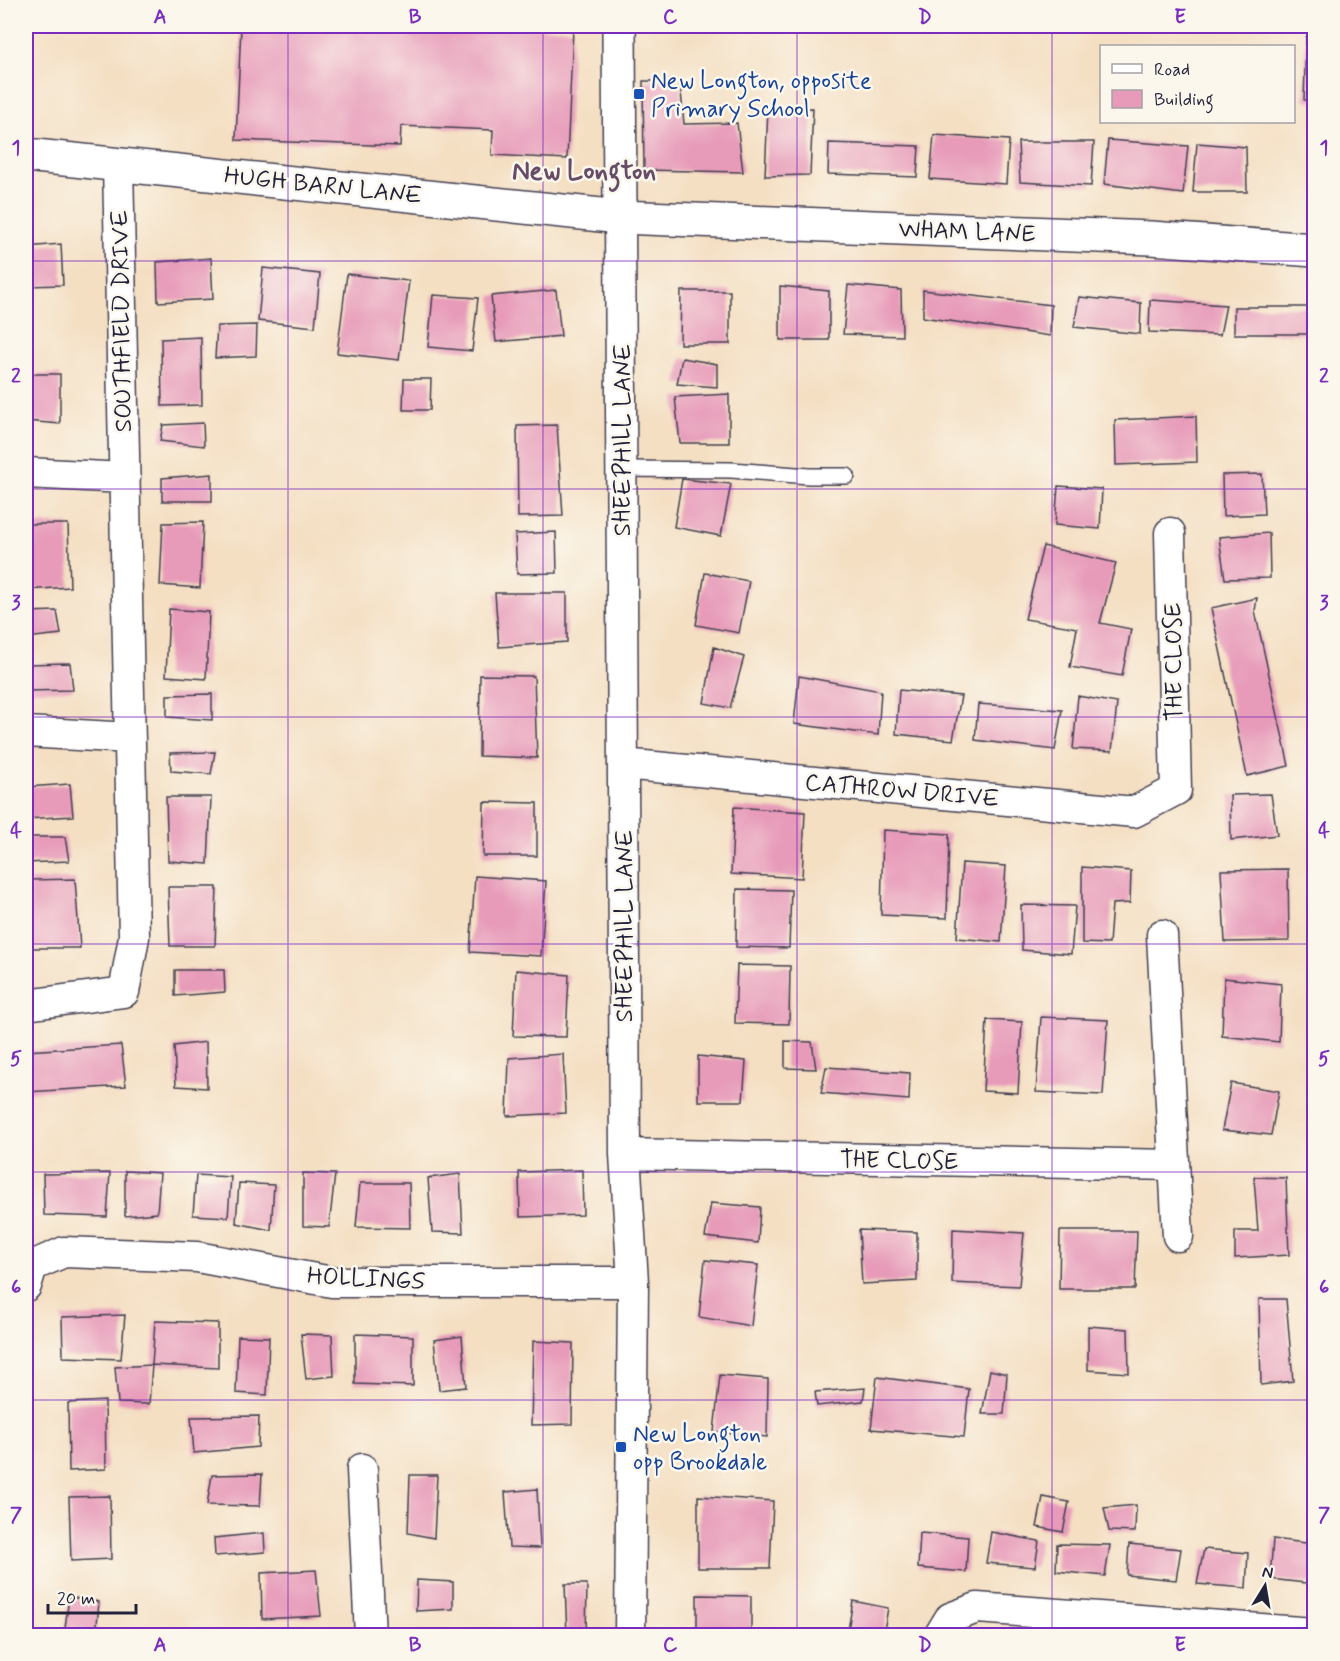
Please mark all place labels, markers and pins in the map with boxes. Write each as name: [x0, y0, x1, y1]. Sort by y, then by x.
place label: New Longton, opposite Primary School: [651, 66, 872, 125]
marker: New Longton, opposite Primary School: [632, 87, 646, 101]
place label: New Longton opp Brookdale: [633, 1419, 767, 1478]
marker: New Longton opp Brookdale: [614, 1440, 628, 1454]

